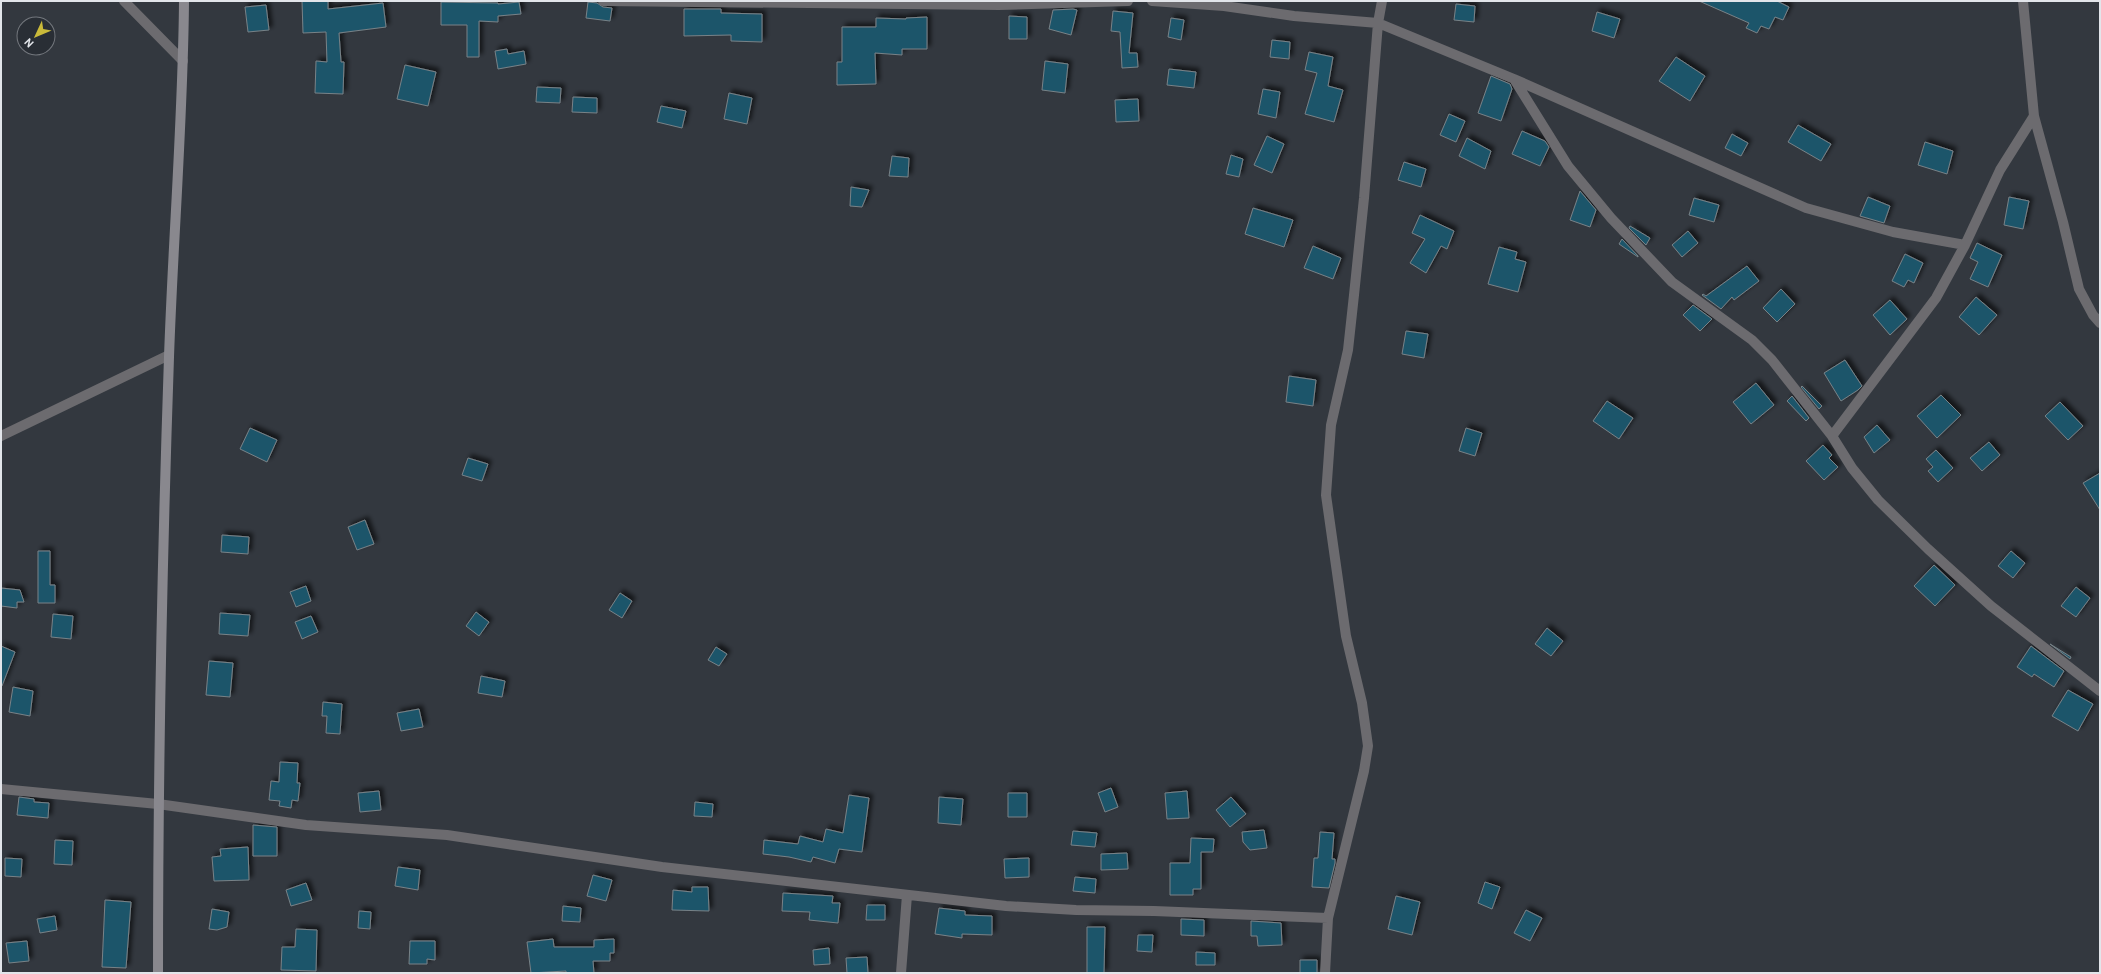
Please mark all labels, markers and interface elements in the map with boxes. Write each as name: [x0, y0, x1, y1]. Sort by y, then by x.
north arrow: [16, 16, 56, 56]
text: N: [22, 35, 37, 50]

